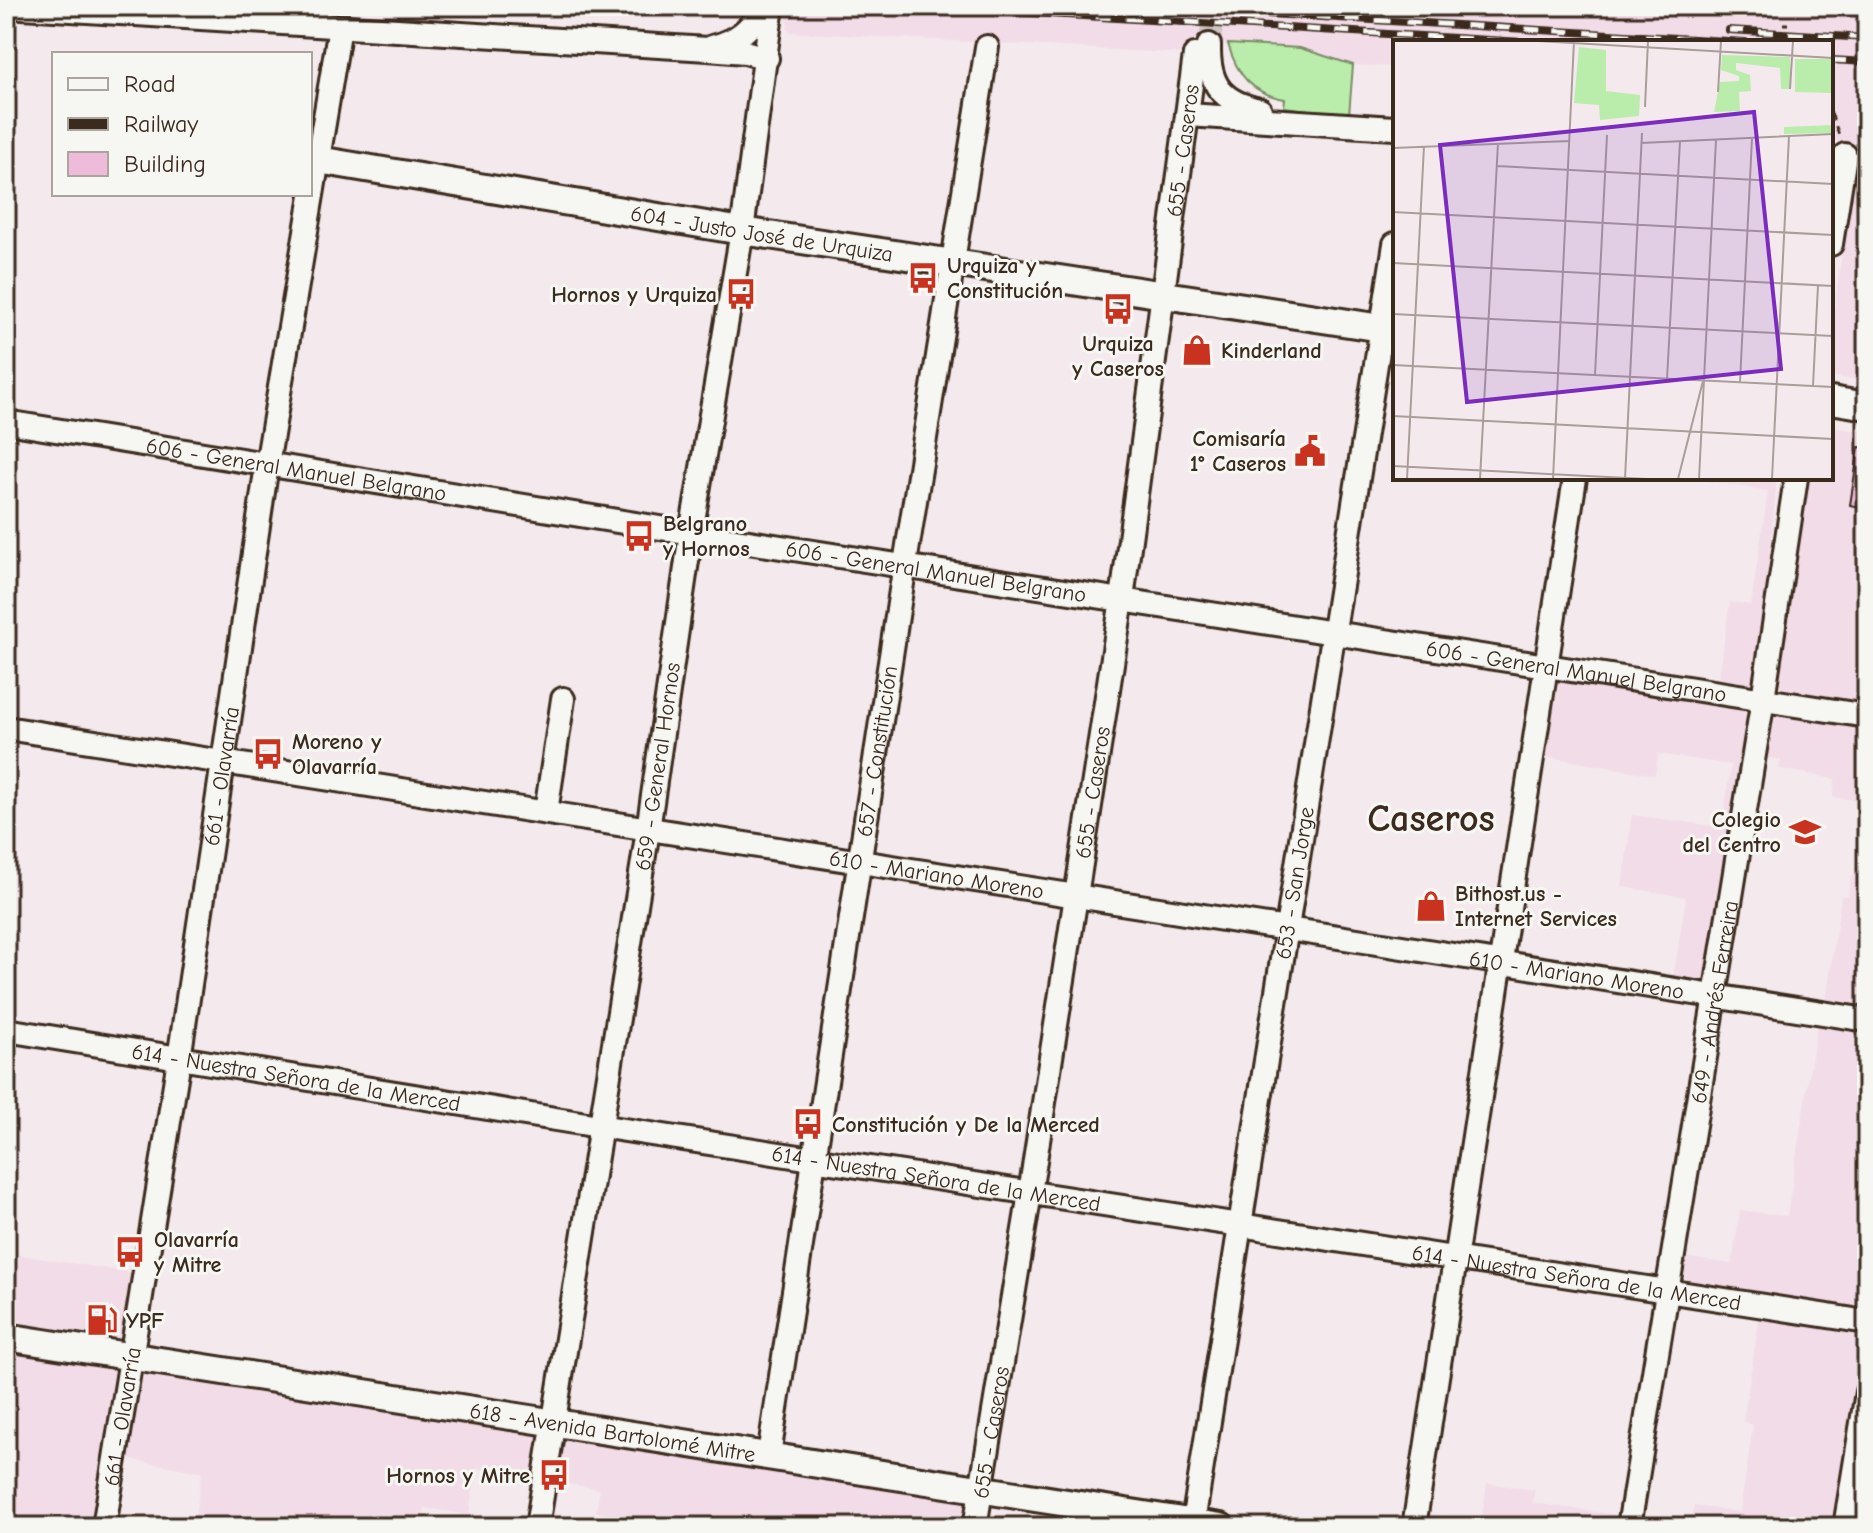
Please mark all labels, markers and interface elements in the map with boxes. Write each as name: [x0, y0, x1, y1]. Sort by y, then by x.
inset map: [1393, 40, 1833, 480]
legend: [52, 52, 312, 196]
text: Road: [124, 70, 176, 98]
street label: 655 - Caseros: [1161, 83, 1205, 219]
text: Railway: [124, 110, 198, 138]
text: Building: [124, 150, 206, 178]
street label: 604 - Justo José de Urquiza: [629, 201, 895, 268]
place label: Urquiza y Constitución: [947, 253, 1063, 304]
bus stop icon: Urquiza y Constitución: [906, 261, 940, 295]
bus stop icon: Hornos y Urquiza: [724, 277, 758, 311]
place label: Hornos y Urquiza: [551, 282, 717, 308]
bus stop icon: Urquiza y Caseros: [1101, 292, 1135, 326]
place label: Urquiza y Caseros: [1072, 331, 1164, 382]
shop icon: Kinderland: [1180, 333, 1214, 367]
place label: Kinderland: [1221, 338, 1322, 364]
place label: Comisaría 1° Caseros: [1190, 426, 1286, 477]
street label: 606 - General Manuel Belgrano: [144, 433, 448, 507]
public building icon: Comisaría 1° Caseros: [1293, 434, 1327, 468]
place label: Belgrano y Hornos: [663, 511, 750, 562]
bus stop icon: Belgrano y Hornos: [622, 519, 656, 553]
street label: 606 - General Manuel Belgrano: [784, 536, 1088, 608]
street label: 606 - General Manuel Belgrano: [1424, 636, 1728, 708]
street label: 659 - General Hornos: [630, 661, 686, 873]
street label: 657 - Constitución: [852, 664, 903, 839]
street label: 661 - Olavarría: [199, 705, 245, 848]
street label: 655 - Caseros: [1070, 725, 1116, 860]
place label: Moreno y Olavarría: [292, 729, 382, 780]
bus stop icon: Moreno y Olavarría: [251, 737, 285, 771]
district label: Caseros: [1367, 797, 1495, 841]
street label: 653 - San Jorge: [1270, 805, 1320, 961]
place label: Colegio del Centro: [1683, 807, 1781, 858]
school or university icon: Colegio del Centro: [1788, 815, 1822, 849]
street label: 610 - Mariano Moreno: [827, 845, 1046, 905]
place label: Bithost.us - Internet Services: [1455, 881, 1617, 932]
shop icon: Bithost.us - Internet Services: [1414, 889, 1448, 923]
street label: 649 - Andrés Ferreira: [1686, 899, 1744, 1105]
street label: 610 - Mariano Moreno: [1467, 946, 1686, 1005]
street label: 614 - Nuestra Señora de la Merced: [130, 1039, 462, 1117]
bus stop icon: Constitución y De la Merced: [791, 1107, 825, 1141]
place label: Constitución y De la Merced: [832, 1112, 1100, 1138]
street label: 614 - Nuestra Señora de la Merced: [770, 1141, 1102, 1217]
place label: Olavarría y Mitre: [154, 1227, 239, 1278]
bus stop icon: Olavarría y Mitre: [113, 1235, 147, 1269]
street label: 614 - Nuestra Señora de la Merced: [1410, 1240, 1743, 1316]
fuel station icon: YPF: [85, 1303, 119, 1337]
place label: YPF: [126, 1308, 164, 1334]
street label: 661 - Olavarría: [99, 1345, 147, 1488]
street label: 655 - Caseros: [968, 1365, 1015, 1500]
street label: 618 - Avenida Bartolomé Mitre: [468, 1398, 757, 1468]
bus stop icon: Hornos y Mitre: [537, 1458, 571, 1492]
place label: Hornos y Mitre: [386, 1463, 530, 1489]

